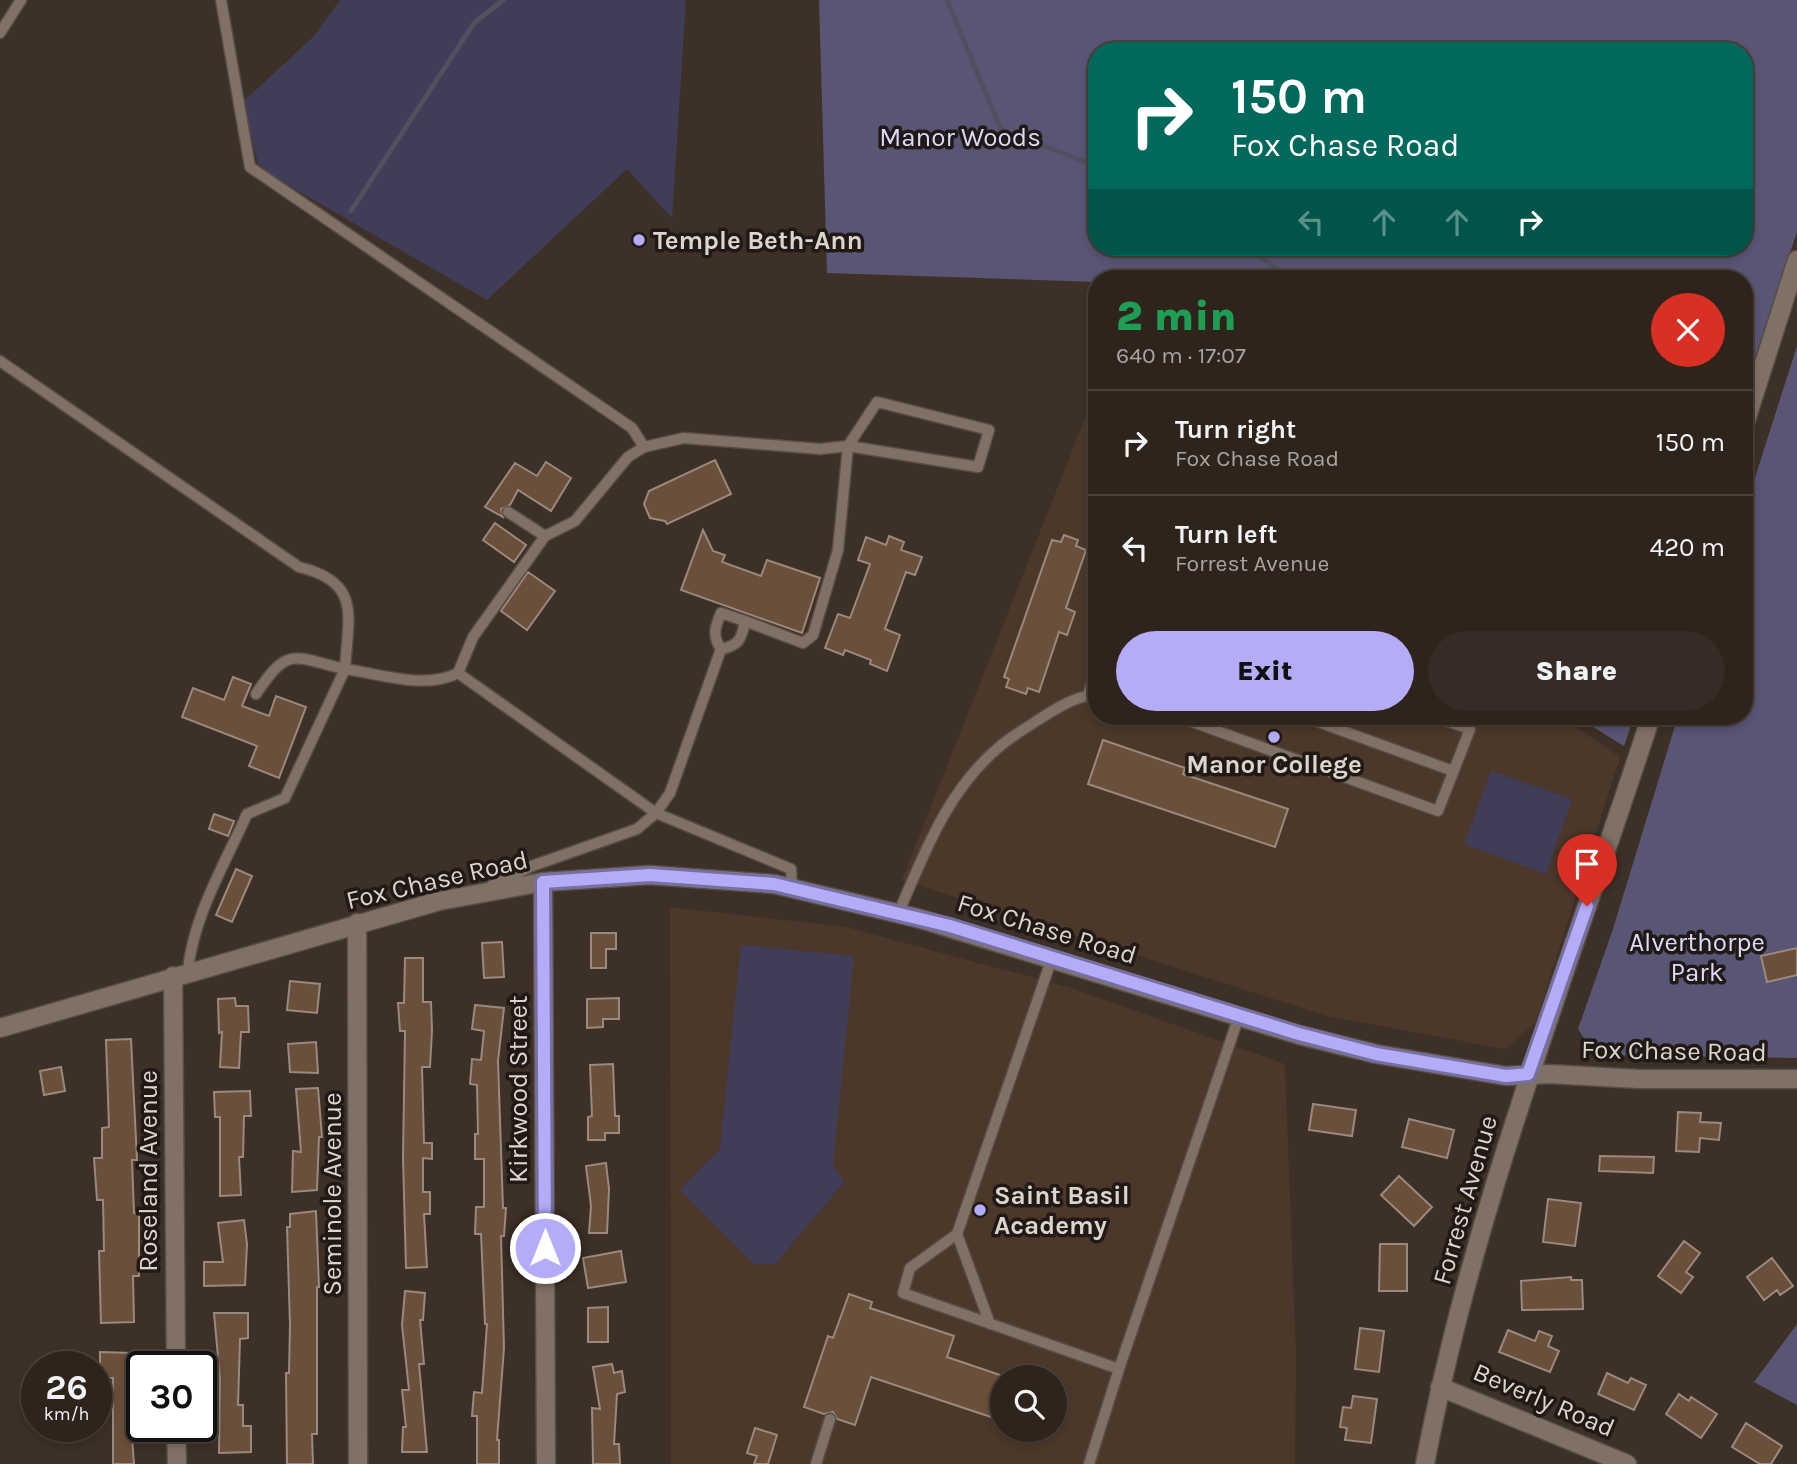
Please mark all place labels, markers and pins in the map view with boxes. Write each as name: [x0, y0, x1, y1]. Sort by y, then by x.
place label: Temple Beth-Ann: [653, 225, 863, 256]
marker: Temple Beth-Ann: [631, 232, 647, 248]
marker: Manor College: [1266, 729, 1282, 745]
place label: Manor College: [1186, 749, 1362, 780]
pin: [1557, 834, 1617, 906]
place label: Saint Basil Academy: [994, 1180, 1130, 1241]
marker: Saint Basil Academy: [972, 1202, 988, 1218]

